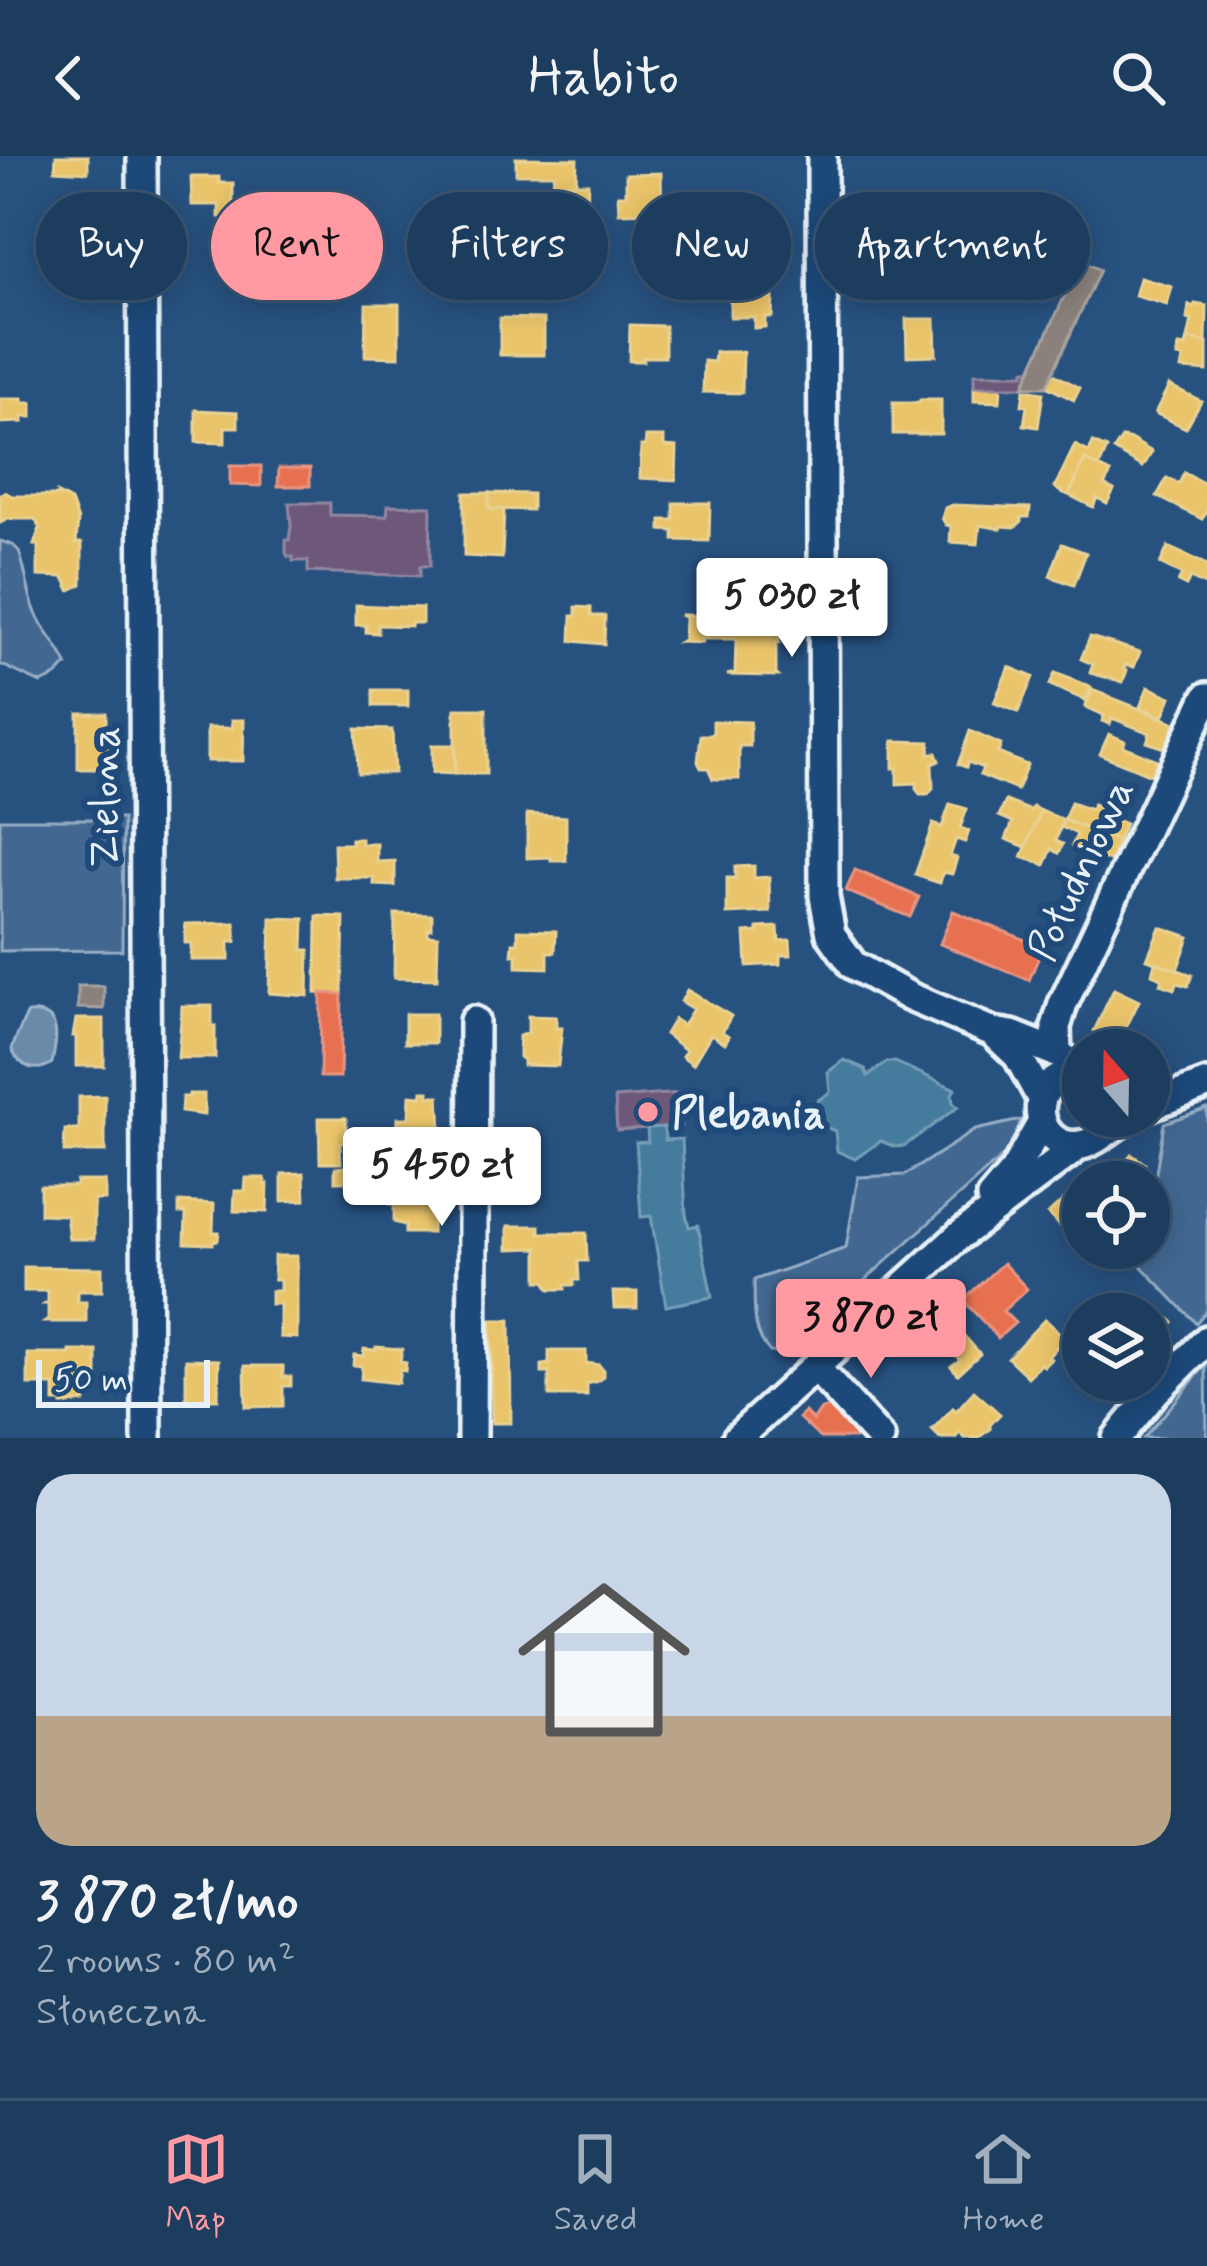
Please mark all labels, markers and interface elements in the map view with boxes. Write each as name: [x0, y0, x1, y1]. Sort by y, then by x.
text: Habito: [528, 43, 679, 114]
icon: back: [36, 45, 102, 111]
icon: search: [1105, 45, 1171, 111]
chip: Buy: [36, 192, 187, 300]
chip: Rent: [211, 192, 383, 300]
chip: Filters: [407, 192, 608, 300]
chip: New: [632, 192, 791, 300]
chip: Apartment: [815, 192, 1090, 300]
pin: 5 030 zł: [668, 558, 916, 660]
text: 5 030 zł: [723, 571, 861, 622]
street label: Zielona: [79, 726, 134, 868]
street label: Południowa: [1016, 771, 1148, 970]
north arrow: [1062, 1029, 1170, 1137]
map controls: [1062, 1029, 1170, 1401]
place label: Plebania: [672, 1088, 825, 1143]
marker: Plebania: [635, 1099, 661, 1125]
pin: 5 450 zł: [318, 1127, 566, 1229]
text: 5 450 zł: [370, 1140, 514, 1191]
button: locate: [1062, 1161, 1170, 1269]
pin: 3 870 zł: [747, 1279, 995, 1381]
text: 3 870 zł: [803, 1292, 939, 1343]
button: layers: [1062, 1293, 1170, 1401]
scale bar: [36, 1354, 210, 1407]
text: 50 m: [54, 1359, 128, 1403]
icon: home: [496, 1552, 712, 1768]
text: 3 870 zł/mo: [36, 1870, 299, 1936]
text: 2 rooms · 80 m²: [36, 1936, 295, 1987]
text: Słoneczna: [36, 1987, 206, 2038]
tab: Map: [163, 2126, 229, 2242]
tab: Saved: [554, 2126, 637, 2242]
tab: Home: [962, 2126, 1044, 2242]

